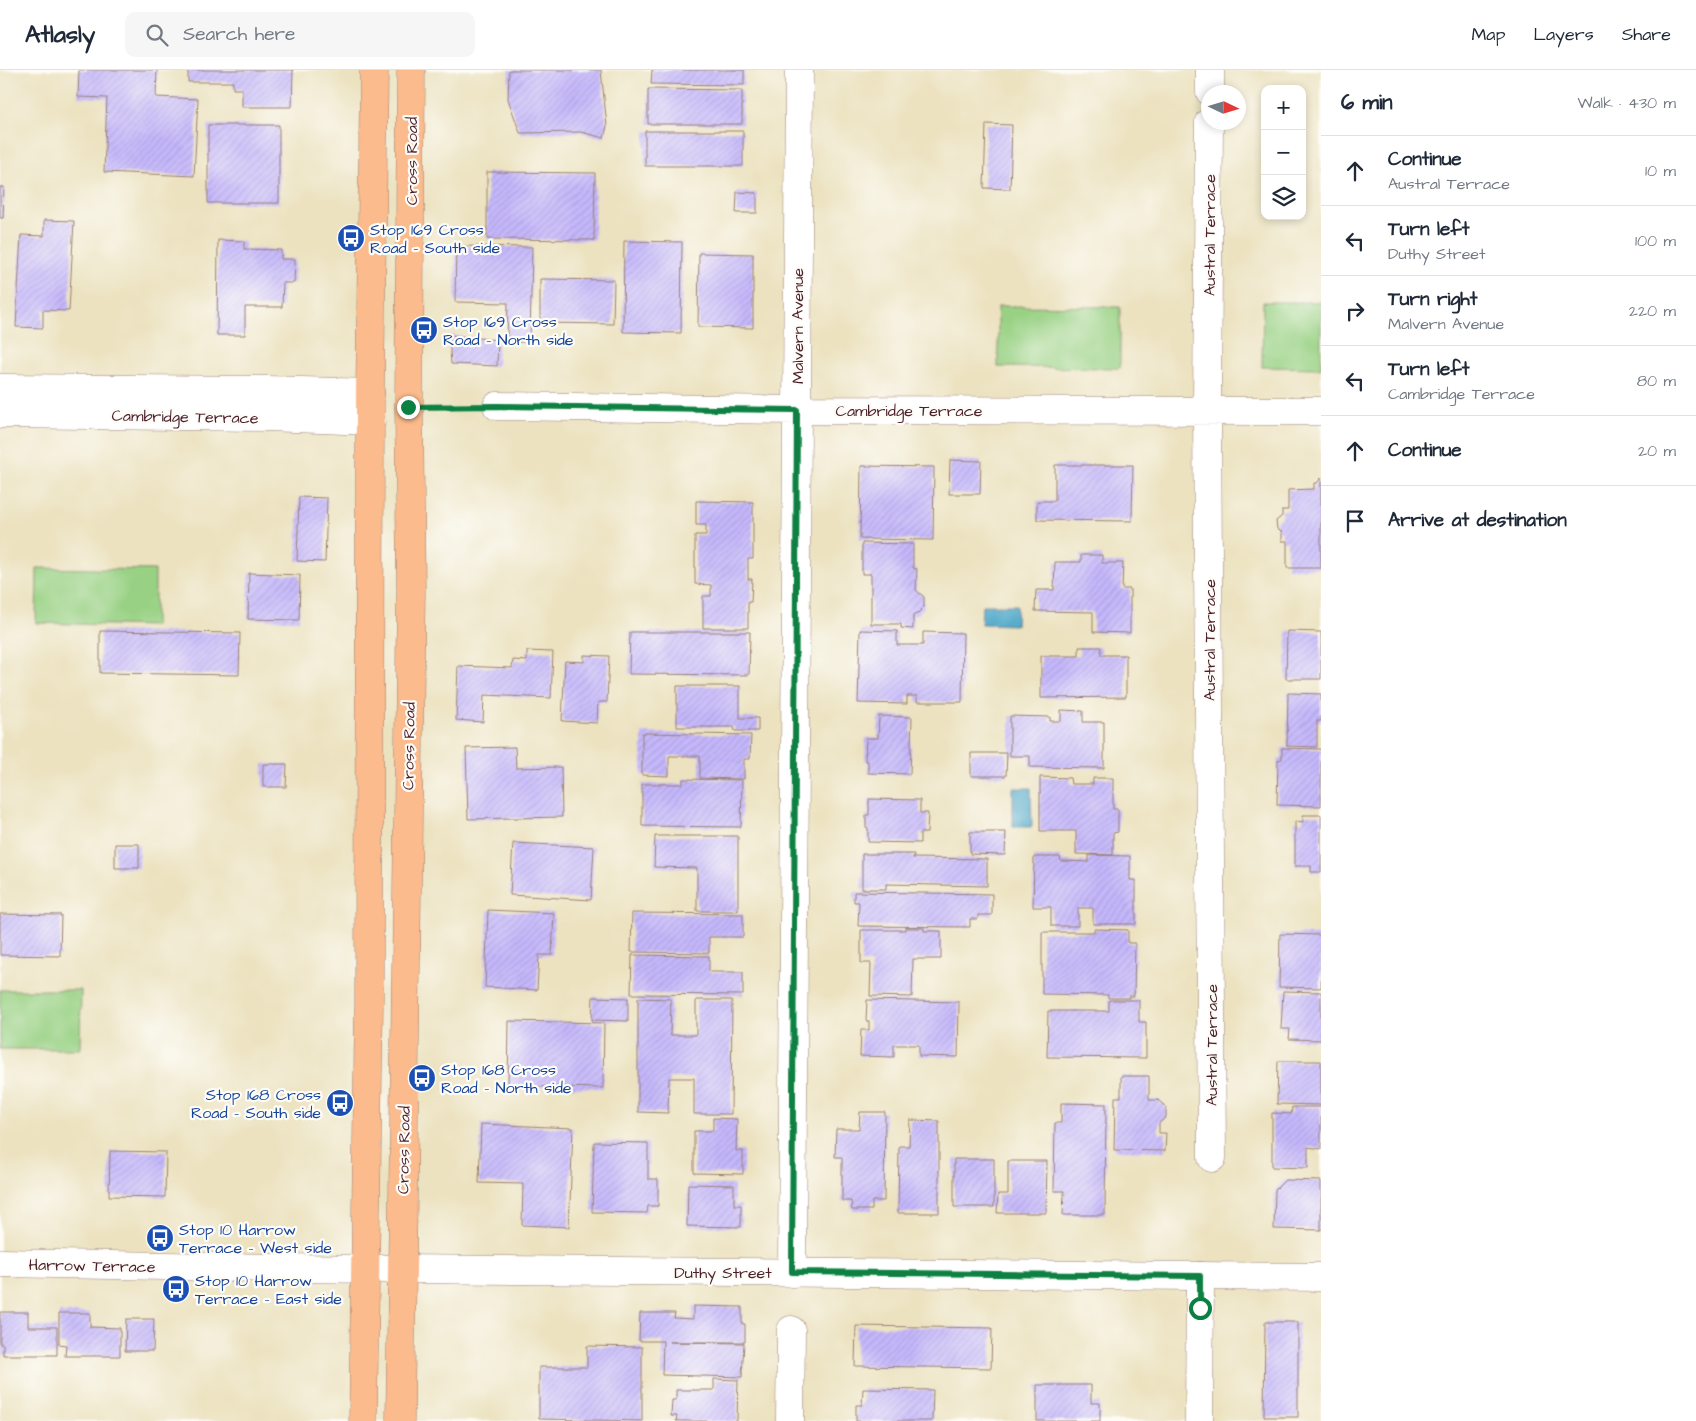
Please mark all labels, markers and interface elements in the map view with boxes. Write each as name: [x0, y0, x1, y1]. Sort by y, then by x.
search box: [125, 12, 475, 57]
text: Atlasly: [25, 18, 95, 52]
icon: search: [143, 21, 171, 49]
text: Search here: [183, 21, 295, 48]
text: Map: [1471, 22, 1505, 47]
text: Layers: [1533, 22, 1594, 47]
text: Share: [1622, 22, 1671, 47]
north arrow: [1201, 85, 1246, 130]
map controls: [1261, 85, 1306, 220]
button: +: [1261, 85, 1306, 130]
text: 6 min: [1341, 88, 1393, 117]
text: Walk · 430 m: [1577, 92, 1676, 114]
street label: Cross Road: [401, 117, 423, 205]
button: −: [1261, 130, 1306, 175]
text: Continue: [1388, 146, 1462, 173]
icon: ahead: [1341, 157, 1369, 185]
text: 10 m: [1645, 160, 1676, 182]
text: Austral Terrace: [1388, 173, 1510, 195]
street label: Austral Terrace: [1199, 174, 1221, 296]
button: layers: [1261, 175, 1306, 220]
text: Turn left: [1388, 216, 1469, 243]
place label: Stop 169 Cross Road - South side: [370, 219, 500, 259]
bus stop icon: Stop 169 Cross Road - South side: [336, 223, 366, 253]
icon: left: [1341, 227, 1369, 255]
text: 100 m: [1635, 230, 1676, 252]
text: Duthy Street: [1388, 243, 1485, 265]
street label: Malvern Avenue: [787, 268, 809, 384]
text: Turn right: [1388, 286, 1477, 313]
icon: right: [1341, 297, 1369, 325]
text: 220 m: [1629, 300, 1676, 322]
place label: Stop 169 Cross Road - North side: [443, 311, 574, 351]
text: Malvern Avenue: [1388, 313, 1504, 335]
bus stop icon: Stop 169 Cross Road - North side: [409, 315, 439, 345]
text: Turn left: [1388, 356, 1469, 383]
icon: left: [1341, 367, 1369, 395]
text: 80 m: [1637, 370, 1676, 392]
text: Cambridge Terrace: [1388, 383, 1535, 405]
route end: [397, 396, 420, 419]
street label: Cambridge Terrace: [836, 400, 983, 423]
street label: Cambridge Terrace: [111, 405, 259, 430]
icon: ahead: [1341, 437, 1369, 465]
text: Continue: [1388, 437, 1462, 464]
text: 20 m: [1638, 440, 1676, 462]
icon: arrive: [1341, 507, 1369, 535]
text: Arrive at destination: [1388, 507, 1567, 534]
street label: Austral Terrace: [1199, 579, 1221, 701]
street label: Cross Road: [397, 702, 421, 790]
street label: Austral Terrace: [1201, 984, 1223, 1106]
place label: Stop 168 Cross Road - North side: [441, 1059, 572, 1099]
bus stop icon: Stop 168 Cross Road - North side: [407, 1063, 437, 1093]
place label: Stop 168 Cross Road - South side: [191, 1084, 321, 1124]
bus stop icon: Stop 168 Cross Road - South side: [325, 1088, 355, 1118]
street label: Cross Road: [392, 1106, 416, 1194]
place label: Stop 10 Harrow Terrace - West side: [179, 1219, 332, 1259]
bus stop icon: Stop 10 Harrow Terrace - West side: [145, 1223, 175, 1253]
street label: Harrow Terrace: [28, 1254, 156, 1278]
street label: Duthy Street: [674, 1262, 772, 1285]
place label: Stop 10 Harrow Terrace - East side: [195, 1270, 342, 1310]
bus stop icon: Stop 10 Harrow Terrace - East side: [161, 1274, 191, 1304]
route start: [1189, 1297, 1212, 1320]

